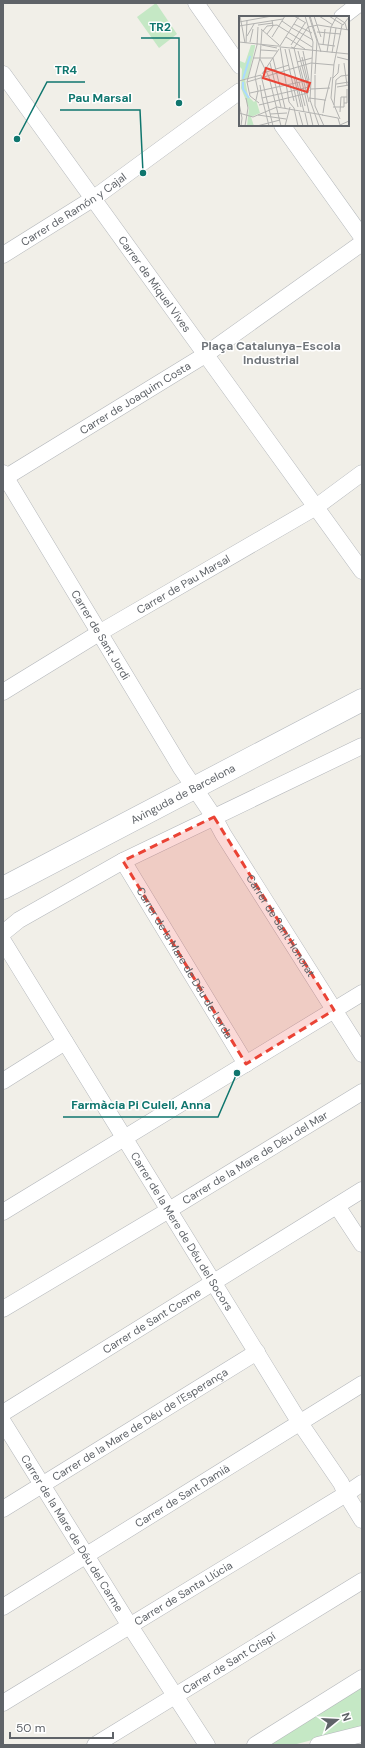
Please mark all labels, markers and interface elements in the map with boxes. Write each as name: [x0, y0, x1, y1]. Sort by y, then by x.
callout: TR2: [141, 14, 179, 38]
inset map: [239, 16, 349, 126]
text: TR2: [149, 19, 171, 35]
callout: TR4: [47, 58, 85, 82]
text: TR4: [55, 62, 77, 78]
callout: Pau Marsal: [60, 86, 140, 110]
text: Pau Marsal: [68, 90, 132, 106]
street label: Carrer de Ramón y Cajal: [18, 170, 129, 249]
street label: Carrer de Miquel Vives: [115, 233, 194, 335]
district label: Plaça Catalunya-Escola Industrial: [201, 338, 341, 368]
street label: Carrer de Joaquim Costa: [77, 359, 193, 437]
street label: Carrer de Pau Marsal: [134, 552, 232, 617]
street label: Carrer de Sant Jordi: [68, 587, 133, 682]
street label: Avinguda de Barcelona: [128, 761, 238, 827]
street label: Carrer de Sant Honorat: [243, 872, 318, 979]
street label: Carrer de la Mare de Déu de Lorda: [133, 884, 236, 1041]
callout: Farmàcia Pi Culell, Anna: [63, 1093, 218, 1117]
text: Farmàcia Pi Culell, Anna: [71, 1097, 211, 1113]
street label: Carrer de la Mare de Déu del Mar: [180, 1108, 330, 1207]
street label: Carrer de la Mere de Déu del Socors: [128, 1149, 236, 1313]
street label: Carrer de Sant Cosme: [100, 1285, 203, 1356]
street label: Carrer de la Mare de Déu de l'Esperança: [50, 1365, 230, 1484]
street label: Carrer de la Mare de Déu del Carme: [18, 1452, 126, 1614]
street label: Carrer de Sant Damià: [132, 1461, 232, 1530]
street label: Carrer de Santa Llúcia: [131, 1558, 235, 1628]
street label: Carrer de Sant Crispí: [180, 1629, 278, 1697]
north arrow: [317, 1700, 357, 1740]
text: N: [339, 1711, 354, 1723]
scale bar: [10, 1714, 113, 1740]
text: 50 m: [16, 1720, 45, 1736]

